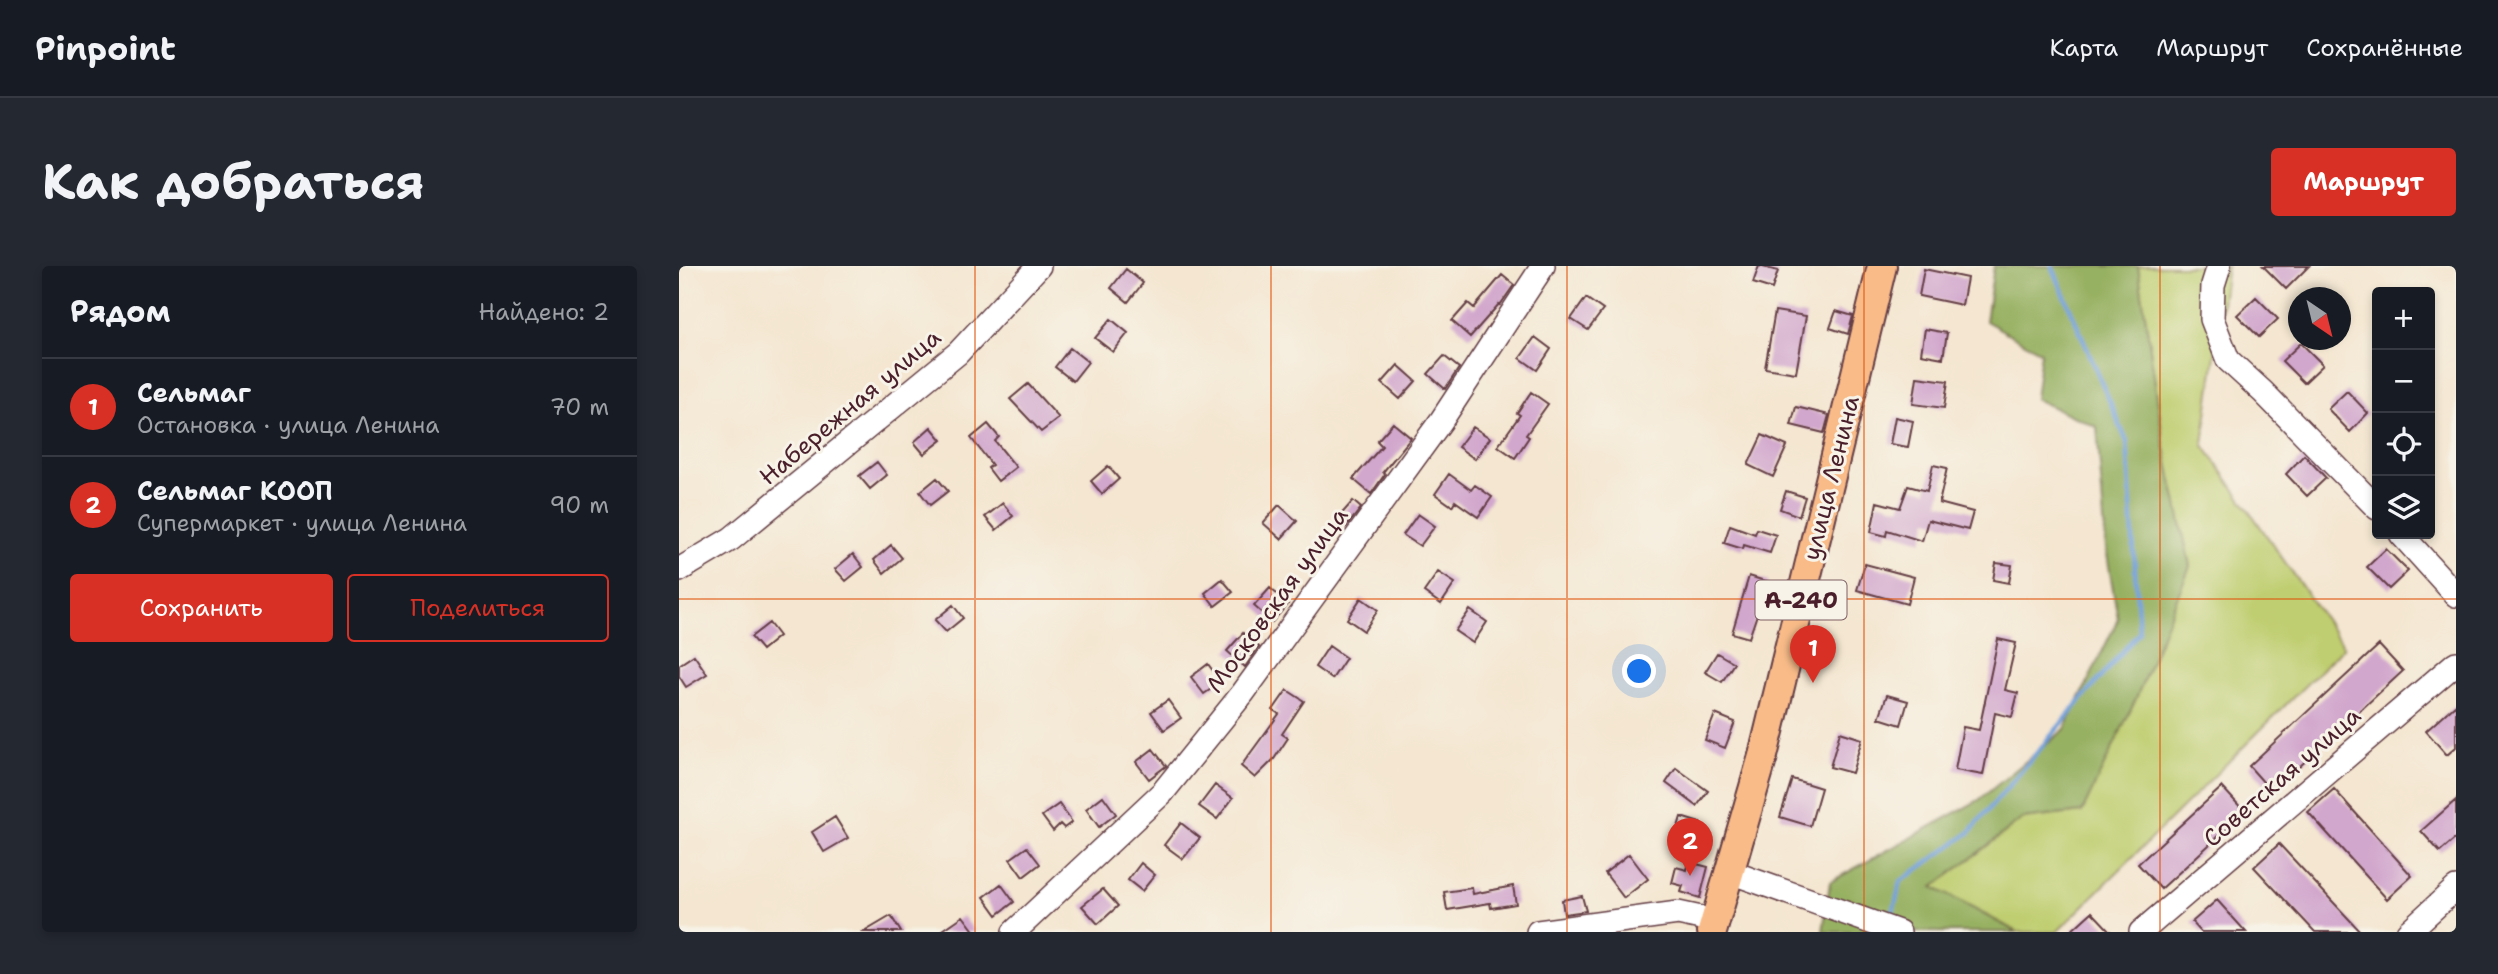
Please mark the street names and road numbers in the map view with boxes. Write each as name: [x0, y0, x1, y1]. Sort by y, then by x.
street label: Набережная улица: [752, 322, 948, 492]
street label: улица Ленина: [1795, 392, 1867, 564]
street label: Московская улица: [1199, 501, 1355, 699]
road number: А-240: [1755, 580, 1847, 620]
street label: Советская улица: [2197, 700, 2367, 854]

